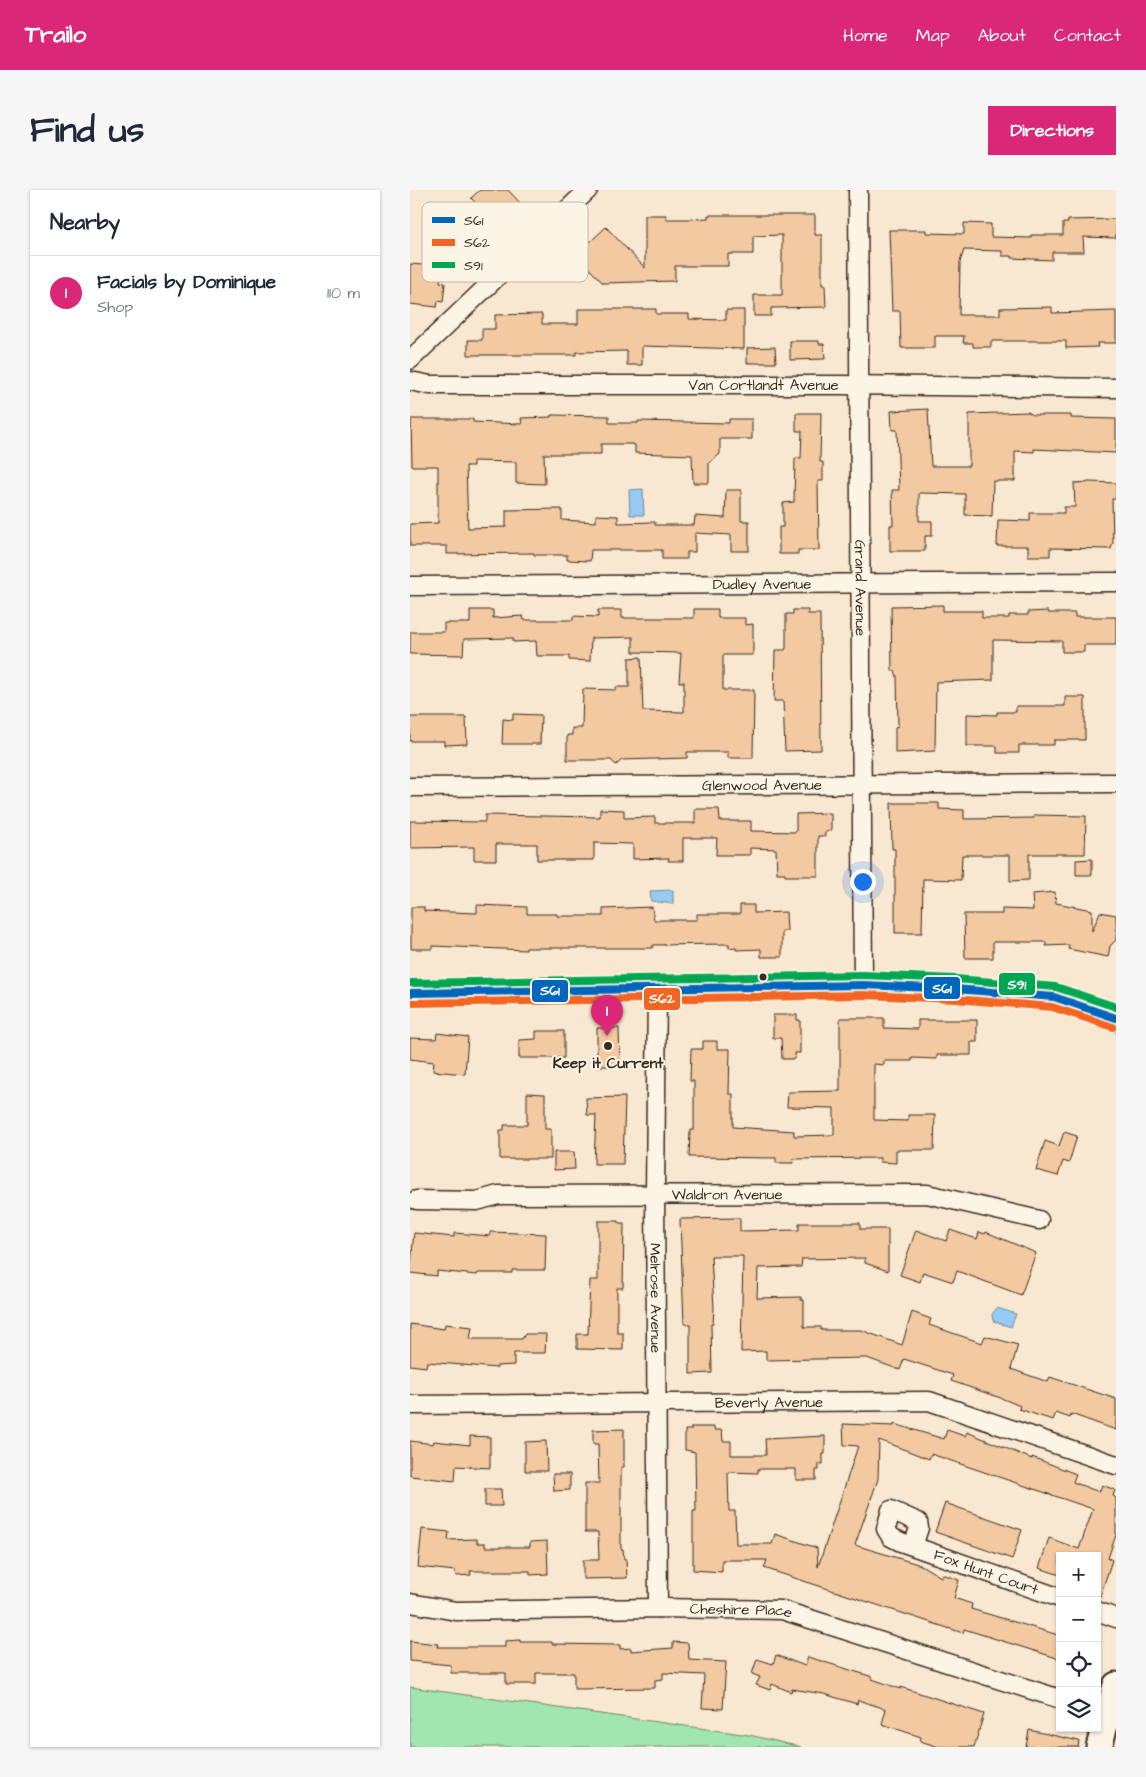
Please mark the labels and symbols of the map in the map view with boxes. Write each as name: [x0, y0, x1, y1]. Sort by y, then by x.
legend: [422, 202, 588, 282]
text: S61: [464, 211, 484, 231]
text: S62: [464, 233, 490, 253]
text: S91: [464, 256, 483, 276]
street label: Van Cortlandt Avenue: [689, 375, 839, 396]
street label: Grand Avenue: [849, 540, 871, 636]
street label: Dudley Avenue: [713, 574, 811, 596]
street label: Glenwood Avenue: [702, 775, 822, 796]
your location: [850, 869, 876, 895]
unlabelled marker: [758, 972, 768, 982]
line badge: S91: [998, 972, 1036, 996]
text: S91: [1007, 975, 1027, 995]
line badge: S61: [923, 976, 961, 1000]
line badge: S61: [531, 979, 569, 1003]
text: S61: [931, 979, 952, 999]
text: S61: [539, 981, 560, 1001]
line badge: S62: [643, 987, 681, 1011]
text: S62: [648, 989, 676, 1009]
pin: 1: [591, 995, 623, 1036]
marker: Keep it Current: [602, 1040, 614, 1052]
place label: Keep it Current: [553, 1053, 664, 1074]
street label: Waldron Avenue: [672, 1184, 783, 1206]
street label: Melrose Avenue: [644, 1243, 666, 1353]
street label: Beverly Avenue: [715, 1392, 823, 1414]
street label: Fox Hunt Court: [931, 1544, 1041, 1600]
street label: Cheshire Place: [690, 1599, 795, 1624]

